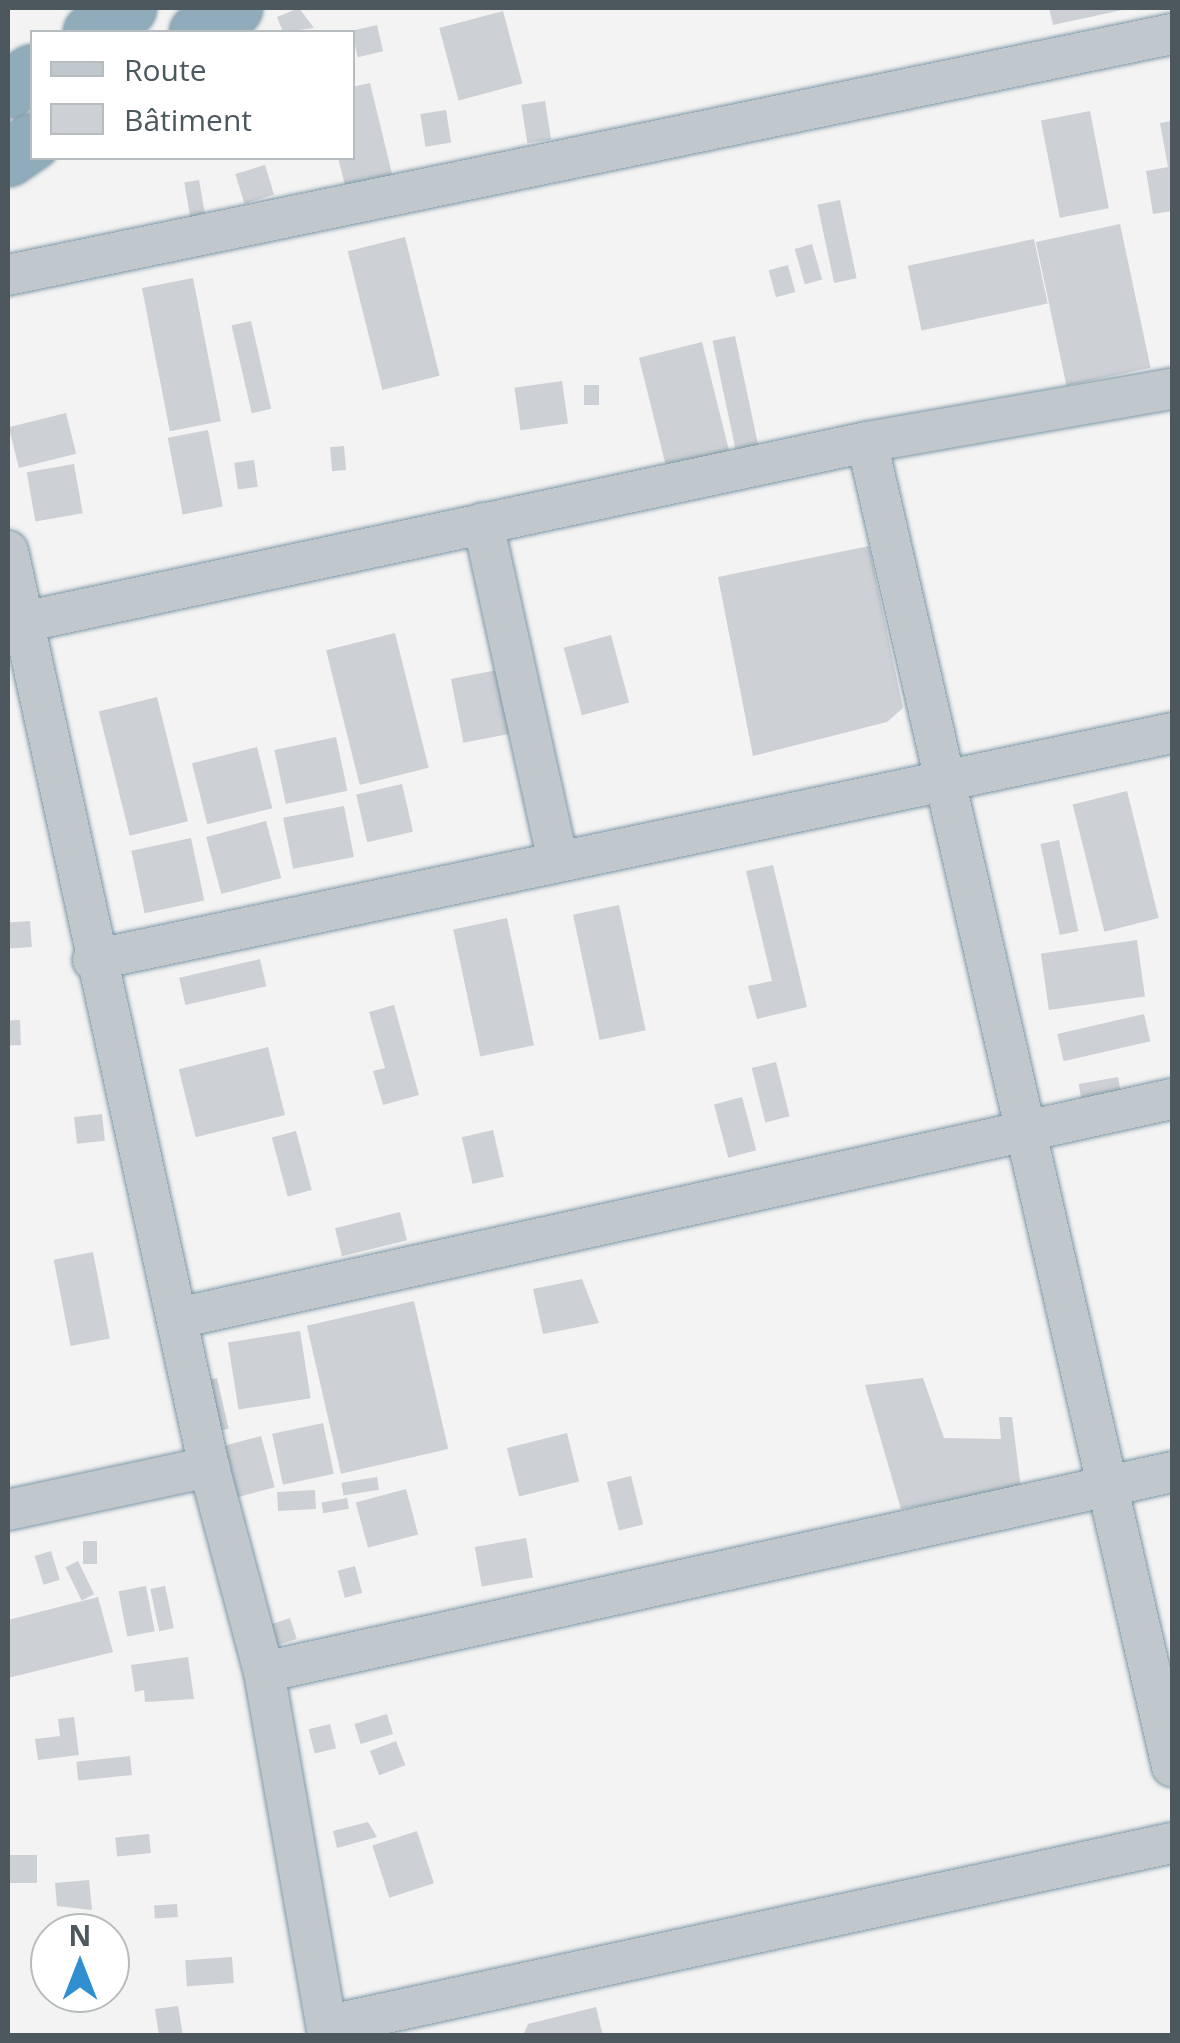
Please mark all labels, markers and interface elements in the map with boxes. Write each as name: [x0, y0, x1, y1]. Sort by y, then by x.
legend: [30, 30, 355, 160]
text: Route: [124, 49, 207, 90]
text: Bâtiment: [124, 99, 252, 140]
north arrow: [30, 1913, 130, 2013]
text: N: [69, 1916, 91, 1954]

